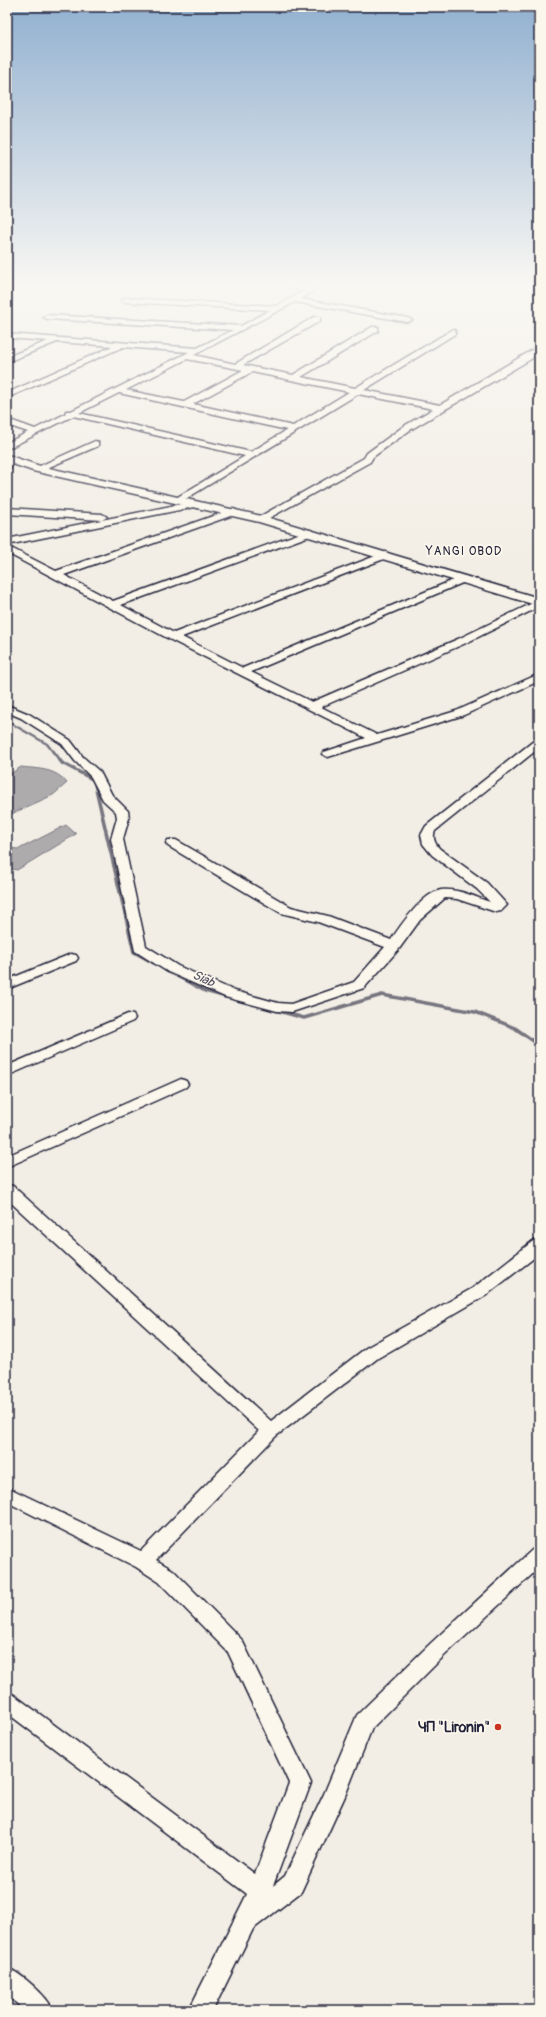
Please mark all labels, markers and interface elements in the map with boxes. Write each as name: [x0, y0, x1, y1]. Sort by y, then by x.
district label: YANGI OBOD: [425, 544, 502, 559]
water label: Siab: [190, 967, 218, 991]
place label: ЧП "Lironin": [418, 1719, 490, 1736]
marker: ЧП "Lironin": [493, 1722, 503, 1732]

